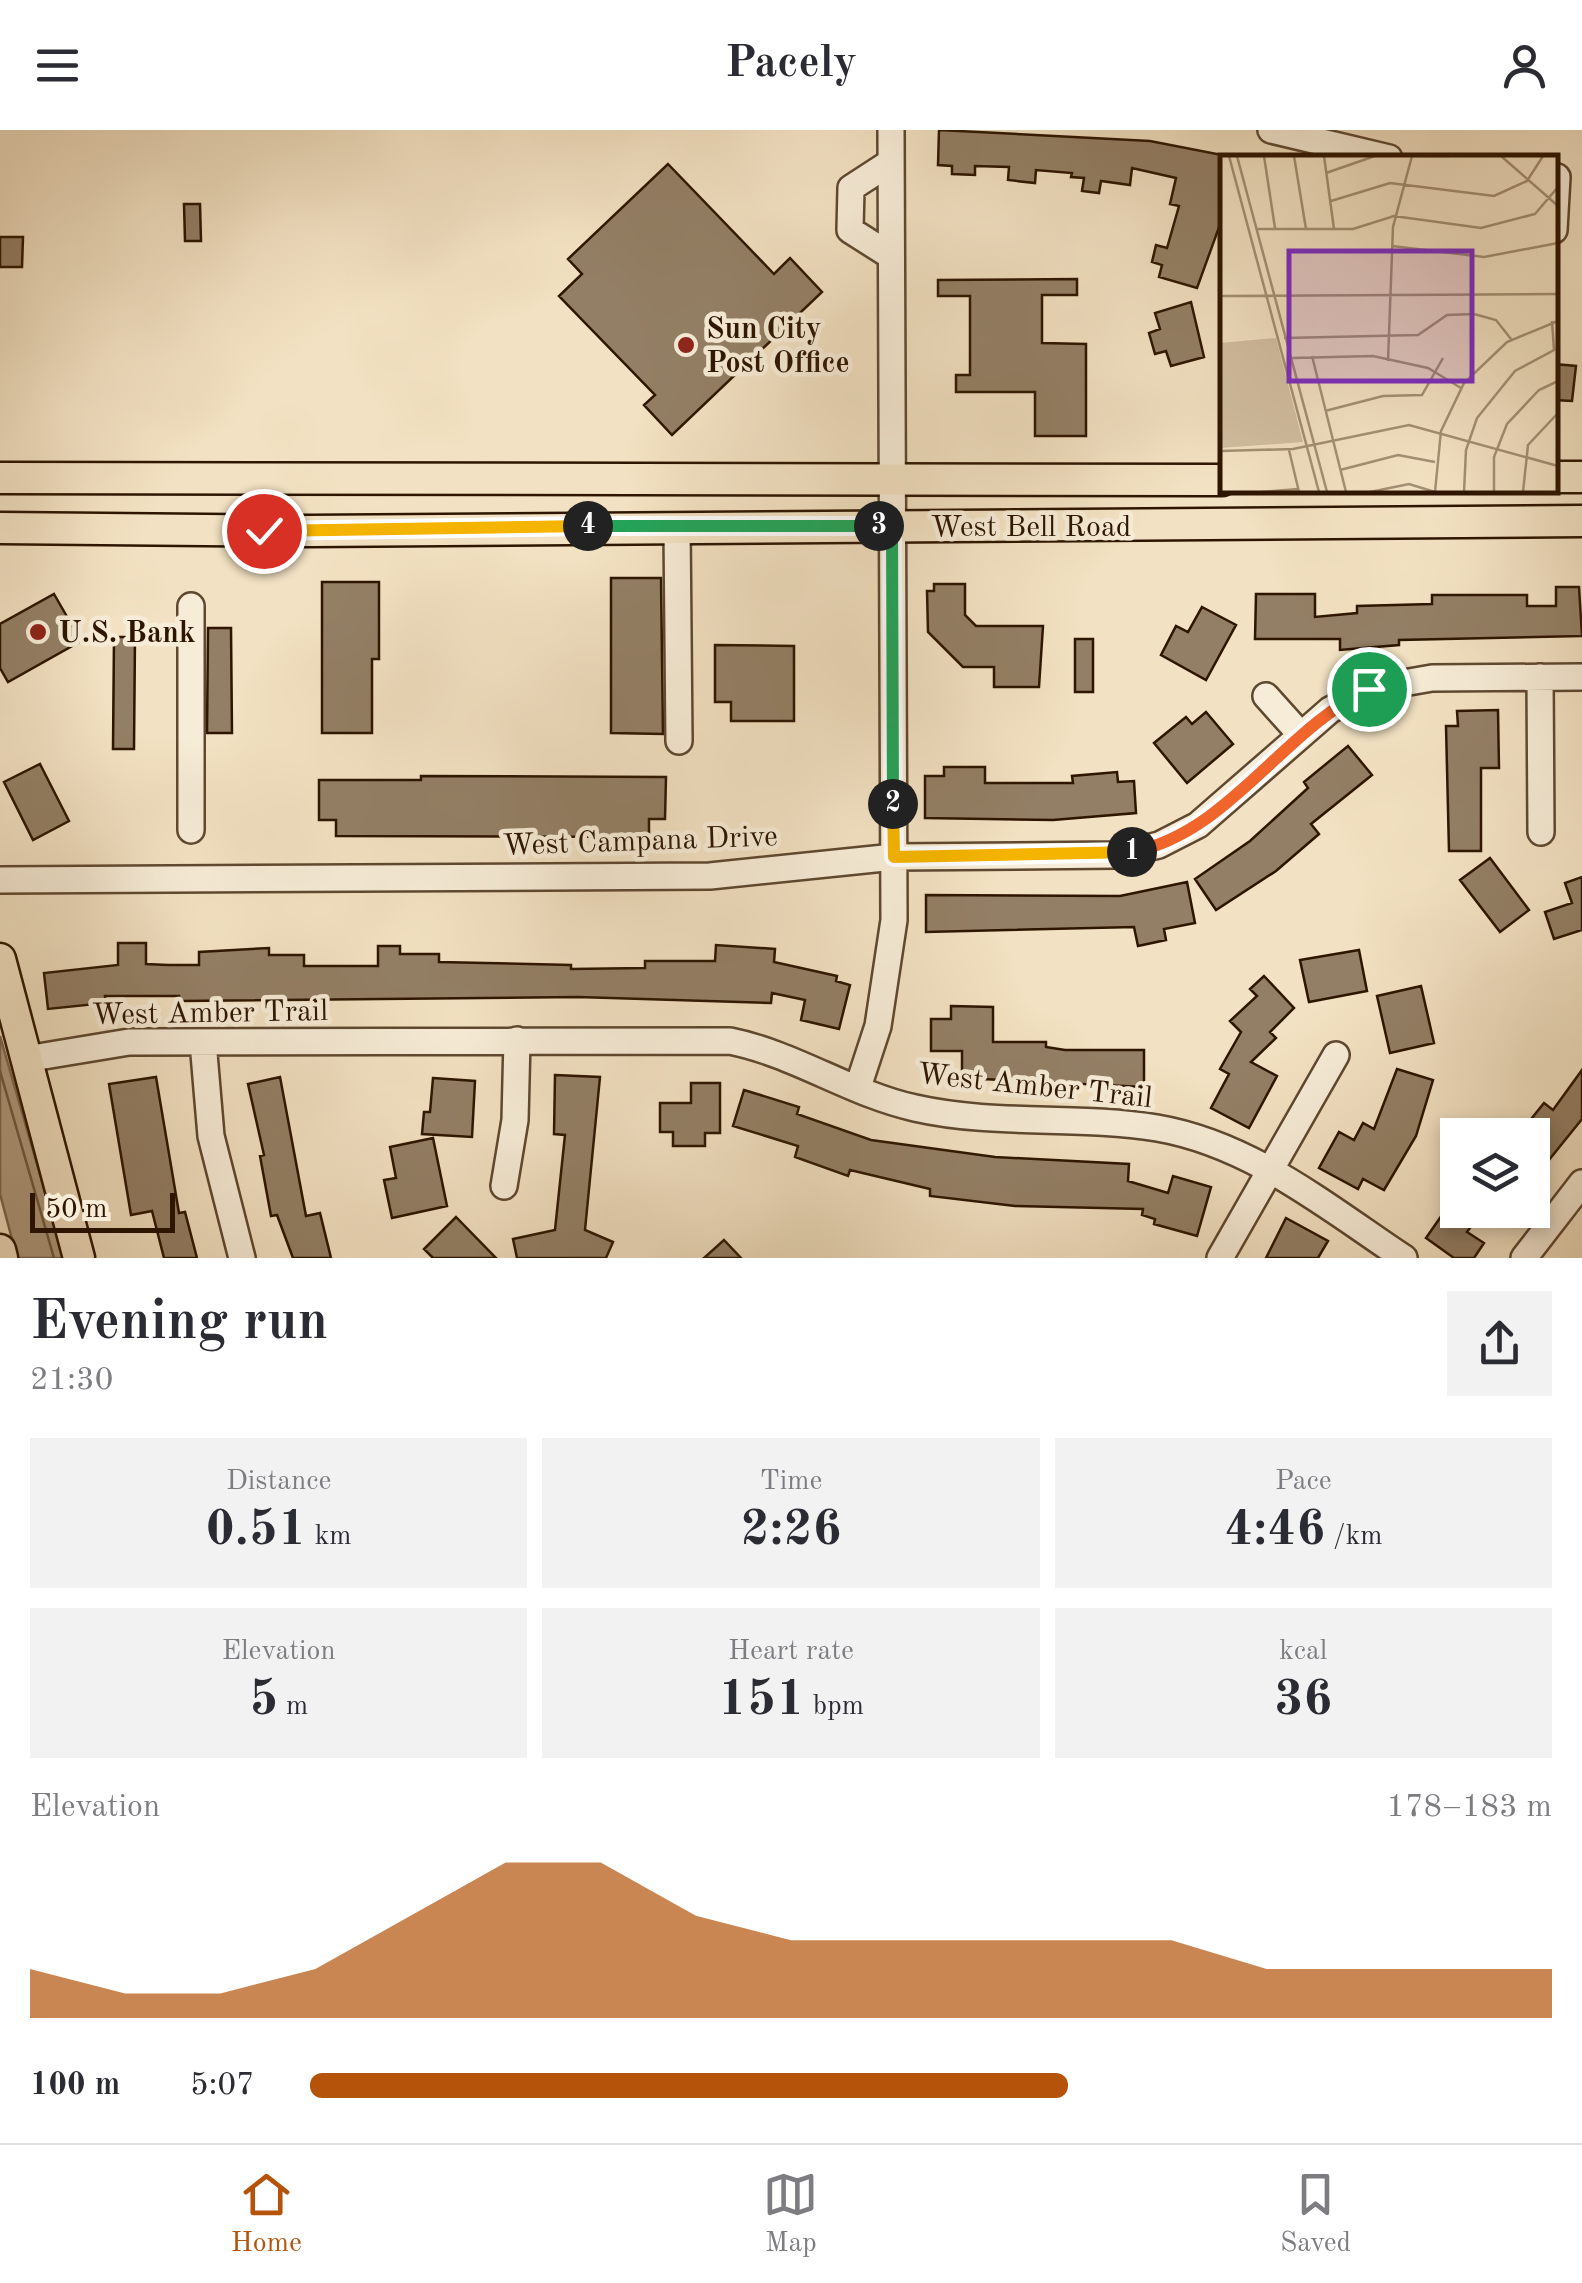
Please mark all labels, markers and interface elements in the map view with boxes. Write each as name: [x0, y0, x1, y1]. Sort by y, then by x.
icon: menu: [30, 38, 85, 93]
icon: person: [1497, 38, 1552, 93]
text: Pacely: [725, 42, 857, 87]
inset map: [1220, 155, 1557, 492]
place label: Sun City Post Office: [706, 315, 850, 379]
marker: Sun City Post Office: [675, 334, 697, 356]
pin: [222, 489, 307, 574]
pin: 4: [563, 501, 613, 551]
pin: 3: [854, 501, 904, 551]
icon: check: [237, 504, 292, 559]
text: 4: [580, 512, 596, 540]
text: 3: [871, 512, 887, 540]
street label: West Bell Road: [931, 513, 1131, 543]
place label: U.S. Bank: [58, 619, 196, 649]
marker: U.S. Bank: [27, 621, 49, 643]
pin: [1327, 647, 1412, 732]
icon: arrive: [1342, 662, 1397, 717]
pin: 2: [868, 779, 918, 829]
text: 2: [885, 790, 901, 818]
street label: West Campana Drive: [502, 822, 778, 862]
pin: 1: [1107, 827, 1157, 877]
text: 1: [1124, 838, 1140, 866]
street label: West Amber Trail: [92, 997, 328, 1031]
street label: West Amber Trail: [916, 1060, 1154, 1114]
map controls: [1440, 1118, 1550, 1228]
button: layers: [1440, 1118, 1550, 1228]
scale bar: [30, 1188, 175, 1232]
text: 50 m: [45, 1196, 108, 1224]
button: share: [1447, 1291, 1552, 1396]
text: Evening run: [30, 1296, 328, 1351]
text: 21:30: [30, 1365, 113, 1397]
text: Distance: [226, 1468, 331, 1496]
text: Time: [760, 1468, 822, 1496]
text: Pace: [1275, 1468, 1332, 1496]
text: 0.51: [206, 1506, 307, 1556]
text: 2:26: [740, 1506, 841, 1556]
text: 4:46: [1224, 1506, 1325, 1556]
text: km: [307, 1523, 351, 1551]
text: /km: [1325, 1523, 1382, 1551]
text: Elevation: [222, 1638, 336, 1666]
text: Heart rate: [728, 1638, 854, 1666]
text: kcal: [1279, 1638, 1327, 1666]
text: 5: [249, 1676, 278, 1726]
text: 151: [718, 1676, 805, 1726]
text: 36: [1274, 1676, 1332, 1726]
text: m: [278, 1693, 308, 1721]
text: bpm: [805, 1693, 864, 1721]
text: Elevation: [30, 1792, 160, 1824]
text: 178–183 m: [1386, 1792, 1552, 1824]
text: 100 m: [30, 2070, 120, 2102]
text: 5:07: [190, 2070, 255, 2102]
tab: Home: [231, 2167, 302, 2262]
tab: Map: [763, 2167, 818, 2262]
tab: Saved: [1280, 2167, 1351, 2262]

